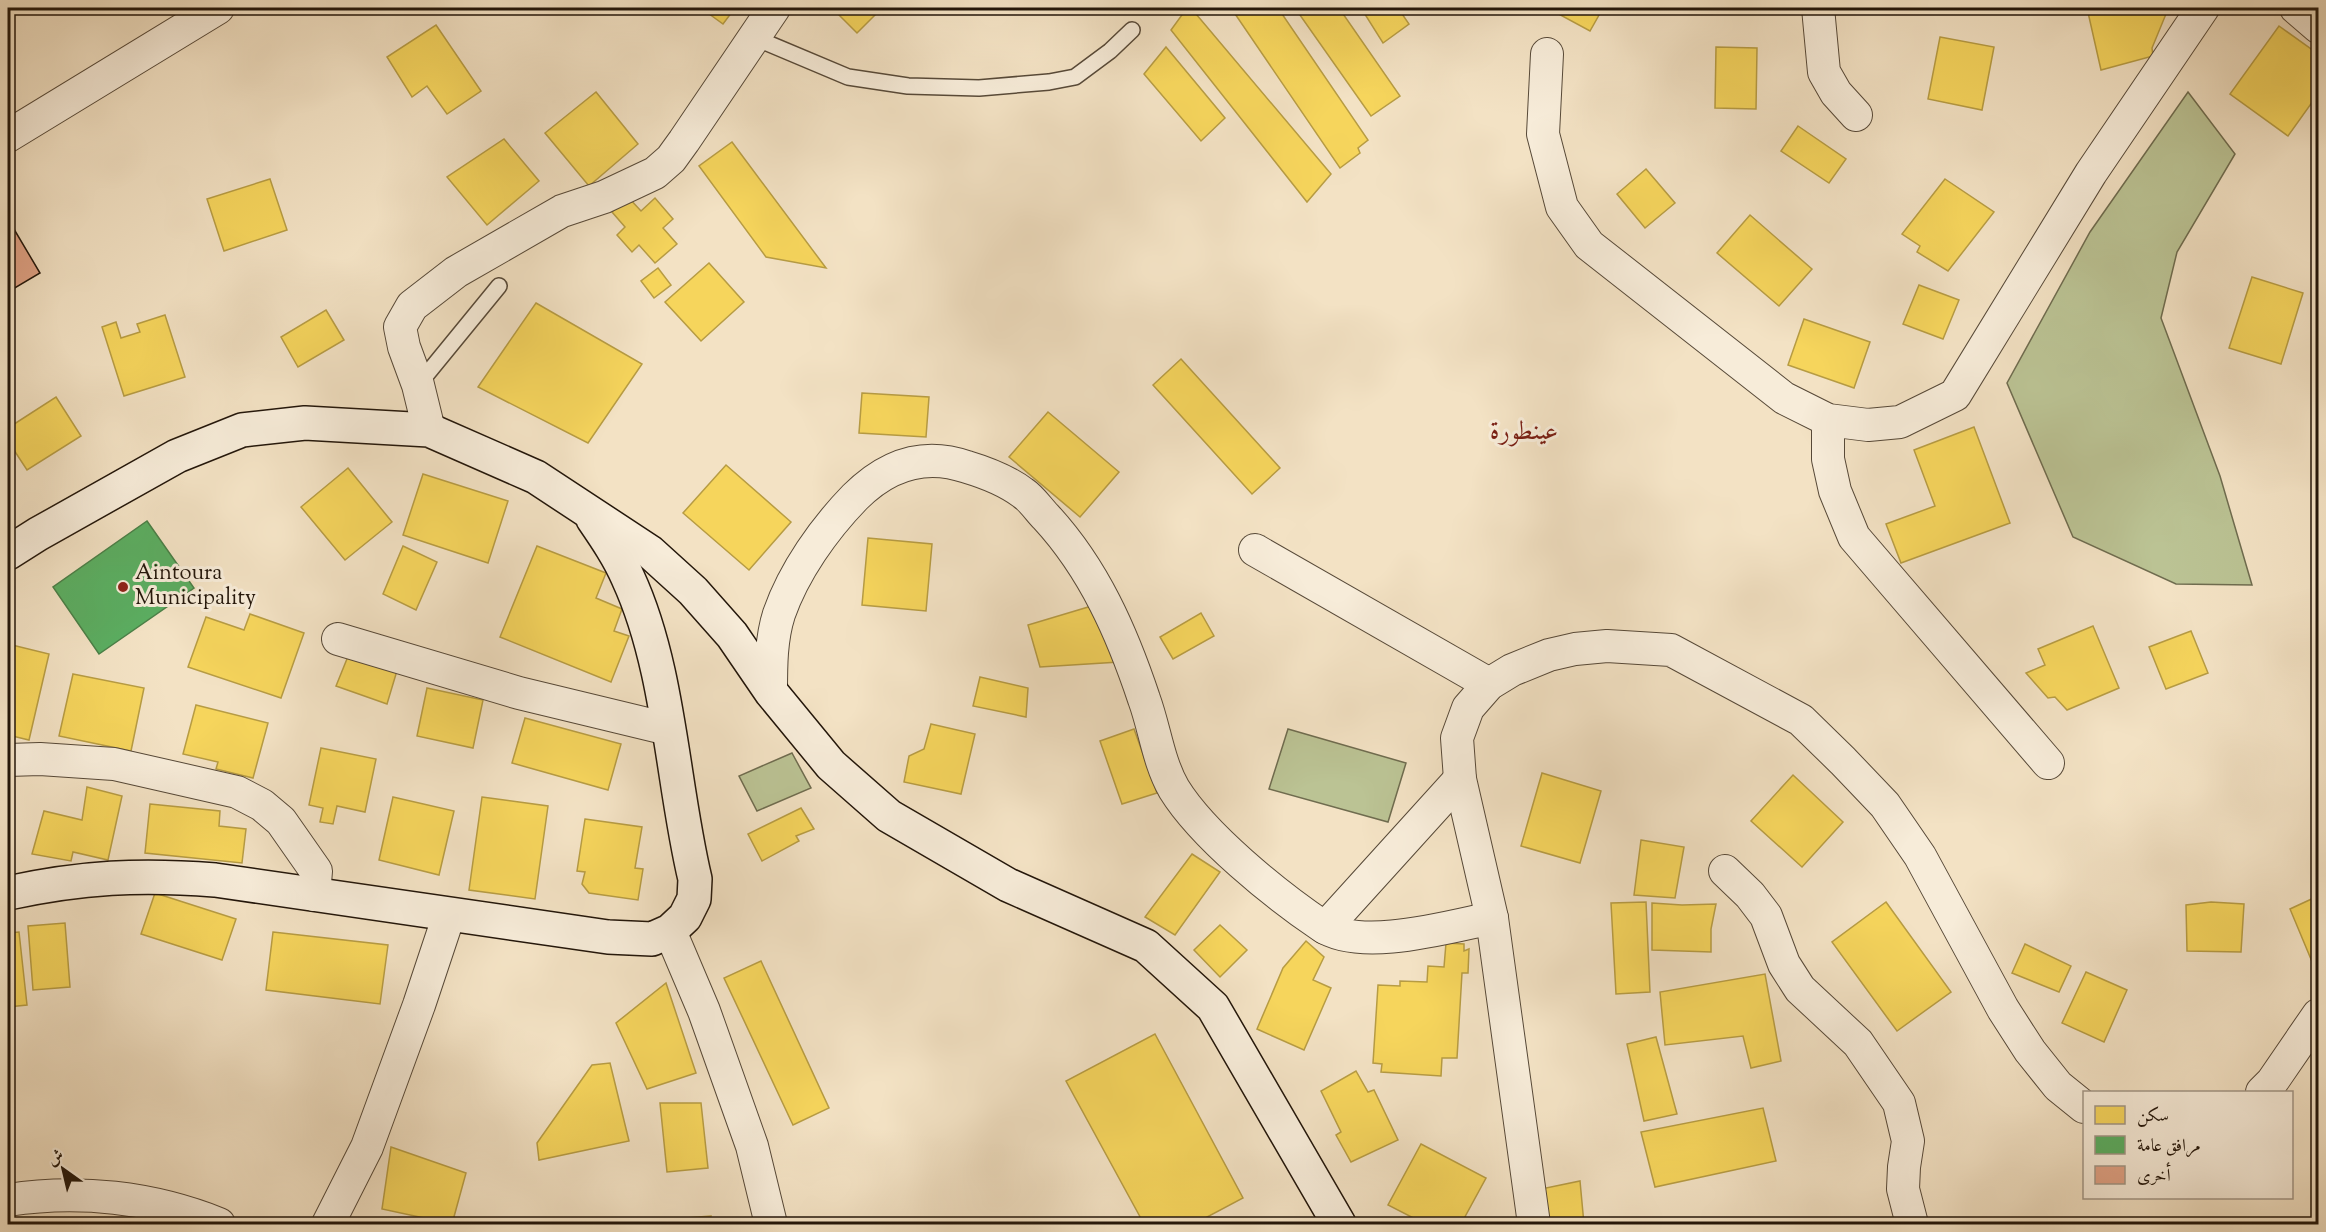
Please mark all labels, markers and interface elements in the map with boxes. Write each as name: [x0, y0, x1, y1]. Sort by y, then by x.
district label: عينطورة: [1490, 414, 1558, 451]
place label: Aintoura Municipality: [135, 558, 256, 615]
marker: Aintoura Municipality: [116, 580, 130, 594]
legend: [2083, 1091, 2293, 1199]
text: سكن: [2137, 1104, 2169, 1130]
text: مرافق عامة: [2137, 1134, 2201, 1160]
north arrow: [33, 1139, 93, 1199]
text: ش: [43, 1145, 69, 1173]
text: أخرى: [2137, 1162, 2172, 1190]

